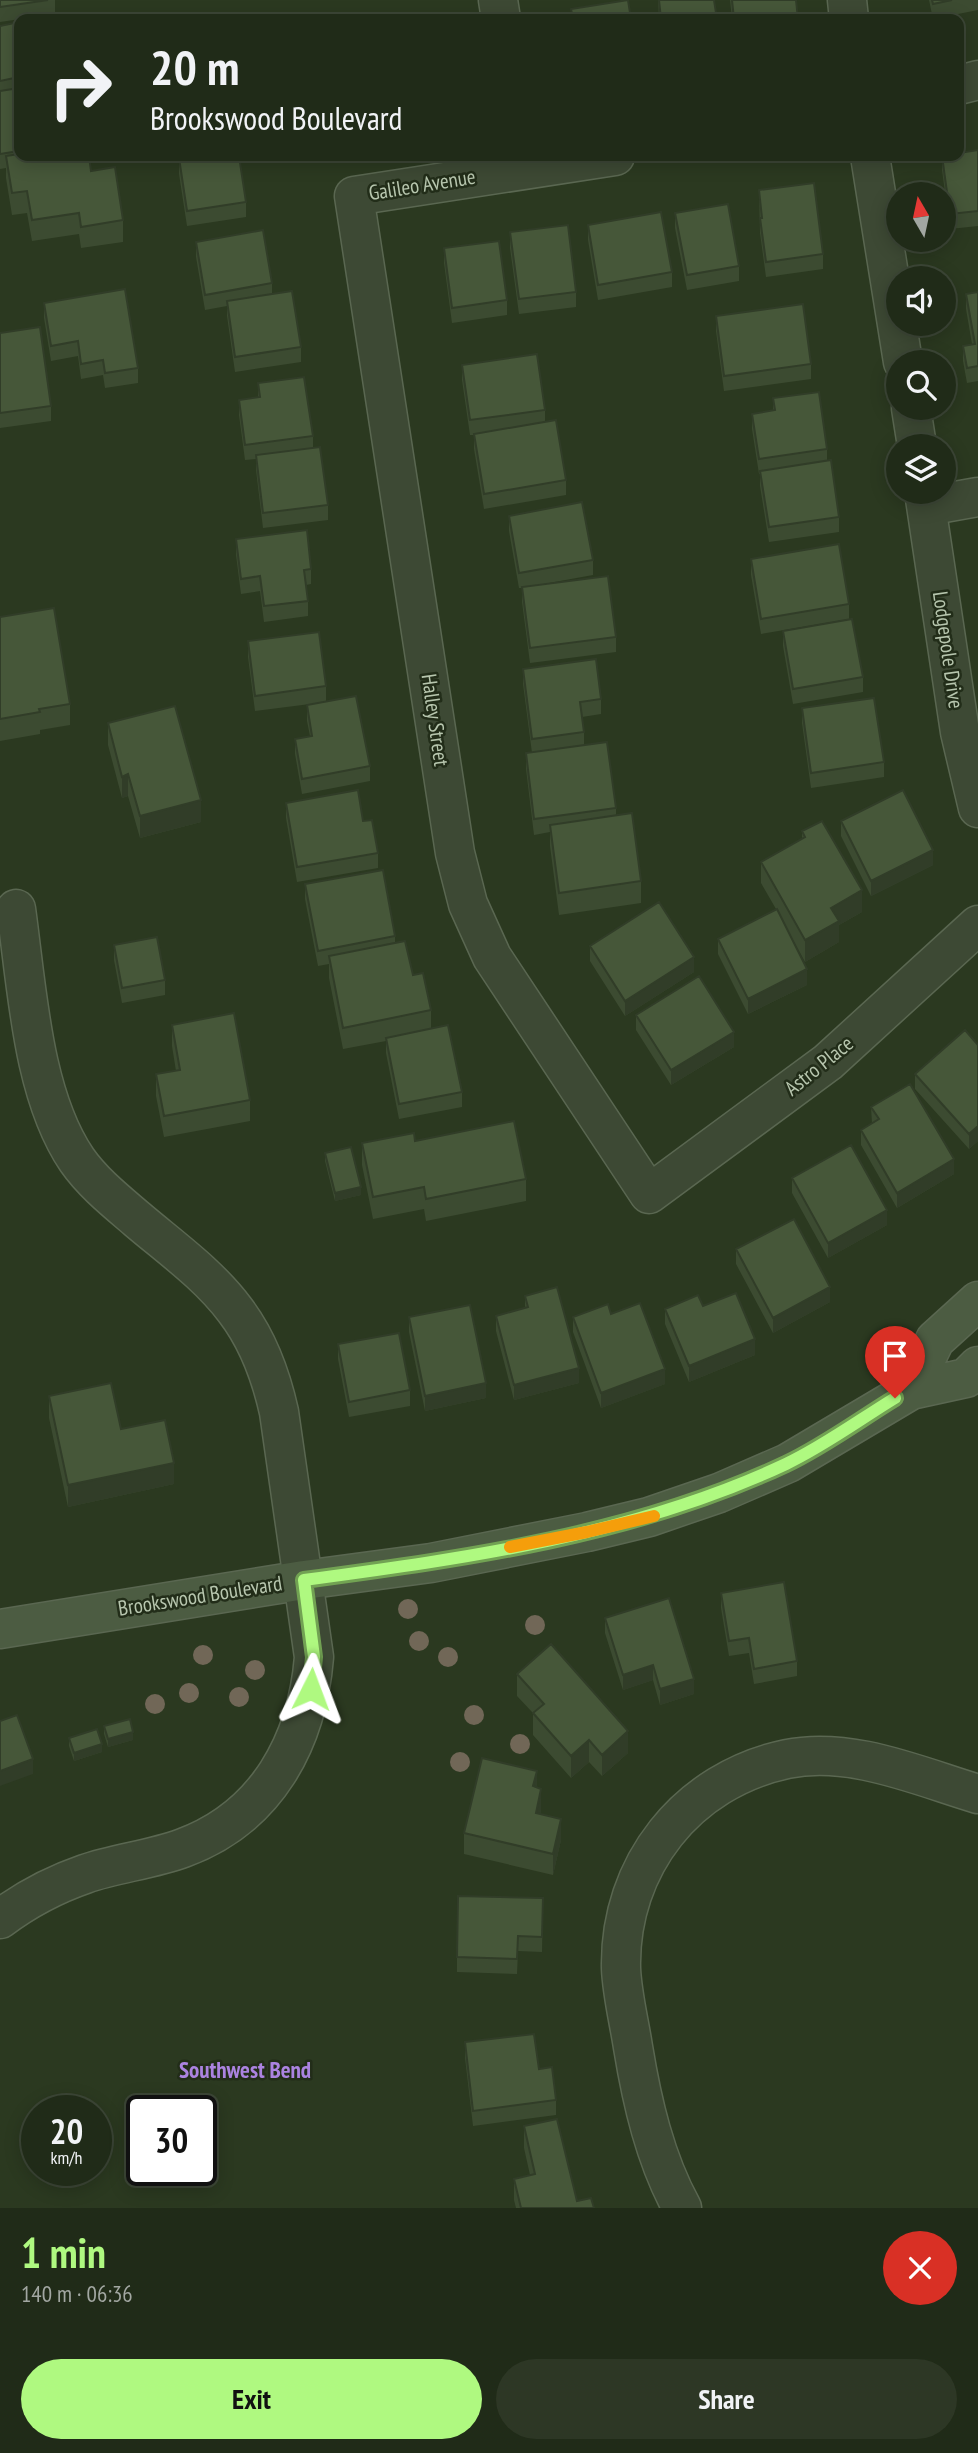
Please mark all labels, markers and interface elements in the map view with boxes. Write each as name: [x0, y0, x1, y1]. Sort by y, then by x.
text: 20 m: [150, 35, 239, 99]
icon: right: [35, 42, 126, 133]
text: Brookswood Boulevard: [150, 97, 402, 139]
street label: Galileo Avenue: [367, 163, 477, 206]
north arrow: [886, 182, 956, 252]
map controls: [886, 182, 956, 504]
button: sound: [886, 266, 956, 336]
button: search: [886, 350, 956, 420]
button: layers: [886, 434, 956, 504]
street label: Lodgepole Drive: [927, 590, 970, 710]
street label: Halley Street: [416, 672, 455, 768]
street label: Astro Place: [779, 1030, 859, 1101]
pin: [865, 1326, 925, 1398]
icon: arrive: [876, 1337, 914, 1375]
street label: Brookswood Boulevard: [116, 1569, 284, 1622]
position arrow: [274, 1652, 348, 1726]
district label: Southwest Bend: [179, 2055, 311, 2084]
speed limit sign: 30: [126, 2095, 217, 2186]
text: 20: [50, 2108, 83, 2154]
text: km/h: [51, 2146, 82, 2169]
text: 1 min: [21, 2225, 106, 2280]
button: close: [883, 2231, 957, 2305]
text: 140 m · 06:36: [21, 2279, 133, 2308]
button: Exit: [21, 2359, 482, 2439]
button: Share: [496, 2359, 957, 2439]

